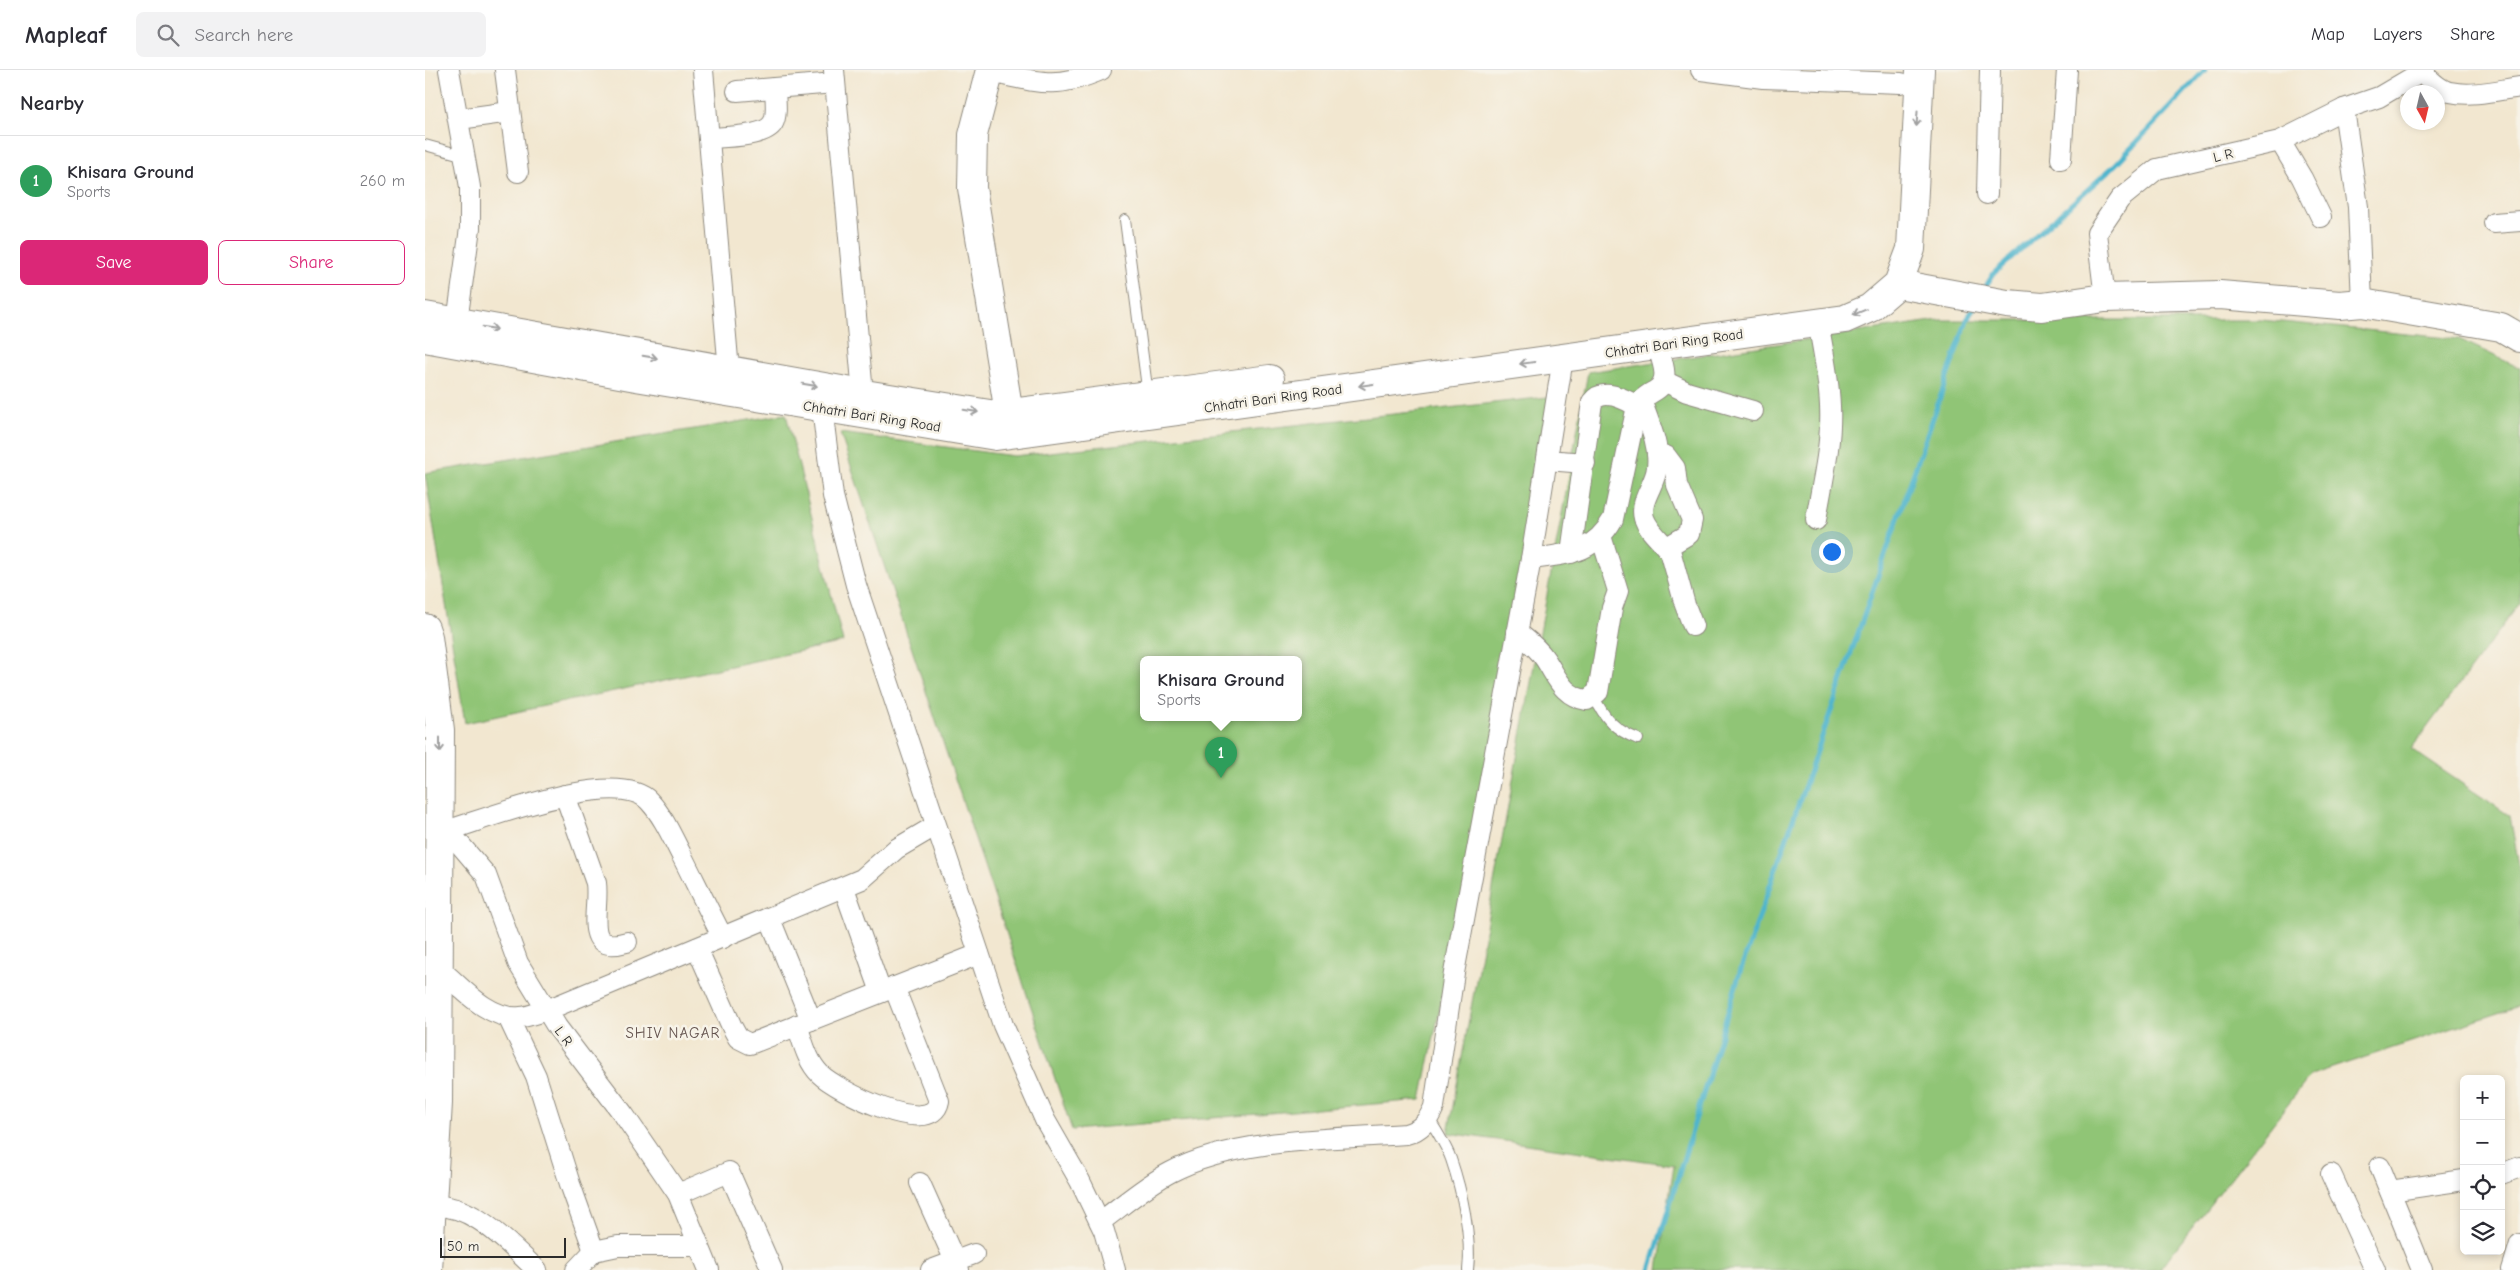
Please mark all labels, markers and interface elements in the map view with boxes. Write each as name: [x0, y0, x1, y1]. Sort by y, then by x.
search box: [136, 12, 486, 57]
text: Mapleaf: [25, 21, 106, 49]
icon: search: [154, 21, 182, 49]
text: Search here: [194, 24, 293, 46]
text: Map: [2311, 24, 2345, 45]
text: Layers: [2373, 24, 2422, 45]
text: Share: [2450, 24, 2495, 45]
north arrow: [2400, 85, 2445, 130]
text: Nearby: [20, 91, 84, 115]
one-way arrow: [1912, 110, 1921, 126]
street label: L R: [2211, 145, 2235, 166]
text: Khisara Ground: [67, 161, 194, 183]
text: 1: [33, 172, 39, 190]
text: 260 m: [360, 172, 405, 190]
text: Sports: [67, 183, 110, 201]
button: Save: [20, 240, 208, 285]
button: Share: [218, 240, 405, 285]
one-way arrow: [1853, 309, 1868, 318]
one-way arrow: [482, 324, 498, 333]
street label: Chhatri Bari Ring Road: [1604, 325, 1744, 362]
one-way arrow: [642, 353, 658, 363]
one-way arrow: [1520, 358, 1536, 368]
one-way arrow: [802, 380, 818, 390]
street label: Chhatri Bari Ring Road: [1203, 380, 1343, 417]
one-way arrow: [1359, 380, 1375, 390]
street label: Chhatri Bari Ring Road: [802, 397, 942, 436]
one-way arrow: [962, 406, 978, 416]
your location: [1819, 539, 1845, 565]
popup: [1140, 656, 1302, 721]
text: Khisara Ground: [1157, 669, 1285, 691]
text: Sports: [1157, 691, 1201, 709]
one-way arrow: [435, 736, 445, 753]
pin: 1: [1205, 737, 1237, 778]
street label: L R: [551, 1023, 576, 1049]
district label: SHIV NAGAR: [626, 1024, 721, 1042]
map controls: [2460, 1075, 2505, 1255]
button: +: [2460, 1075, 2505, 1120]
button: −: [2460, 1120, 2505, 1165]
button: locate: [2460, 1165, 2505, 1210]
button: layers: [2460, 1210, 2505, 1255]
scale bar: [440, 1235, 566, 1258]
text: 50 m: [447, 1238, 479, 1255]

